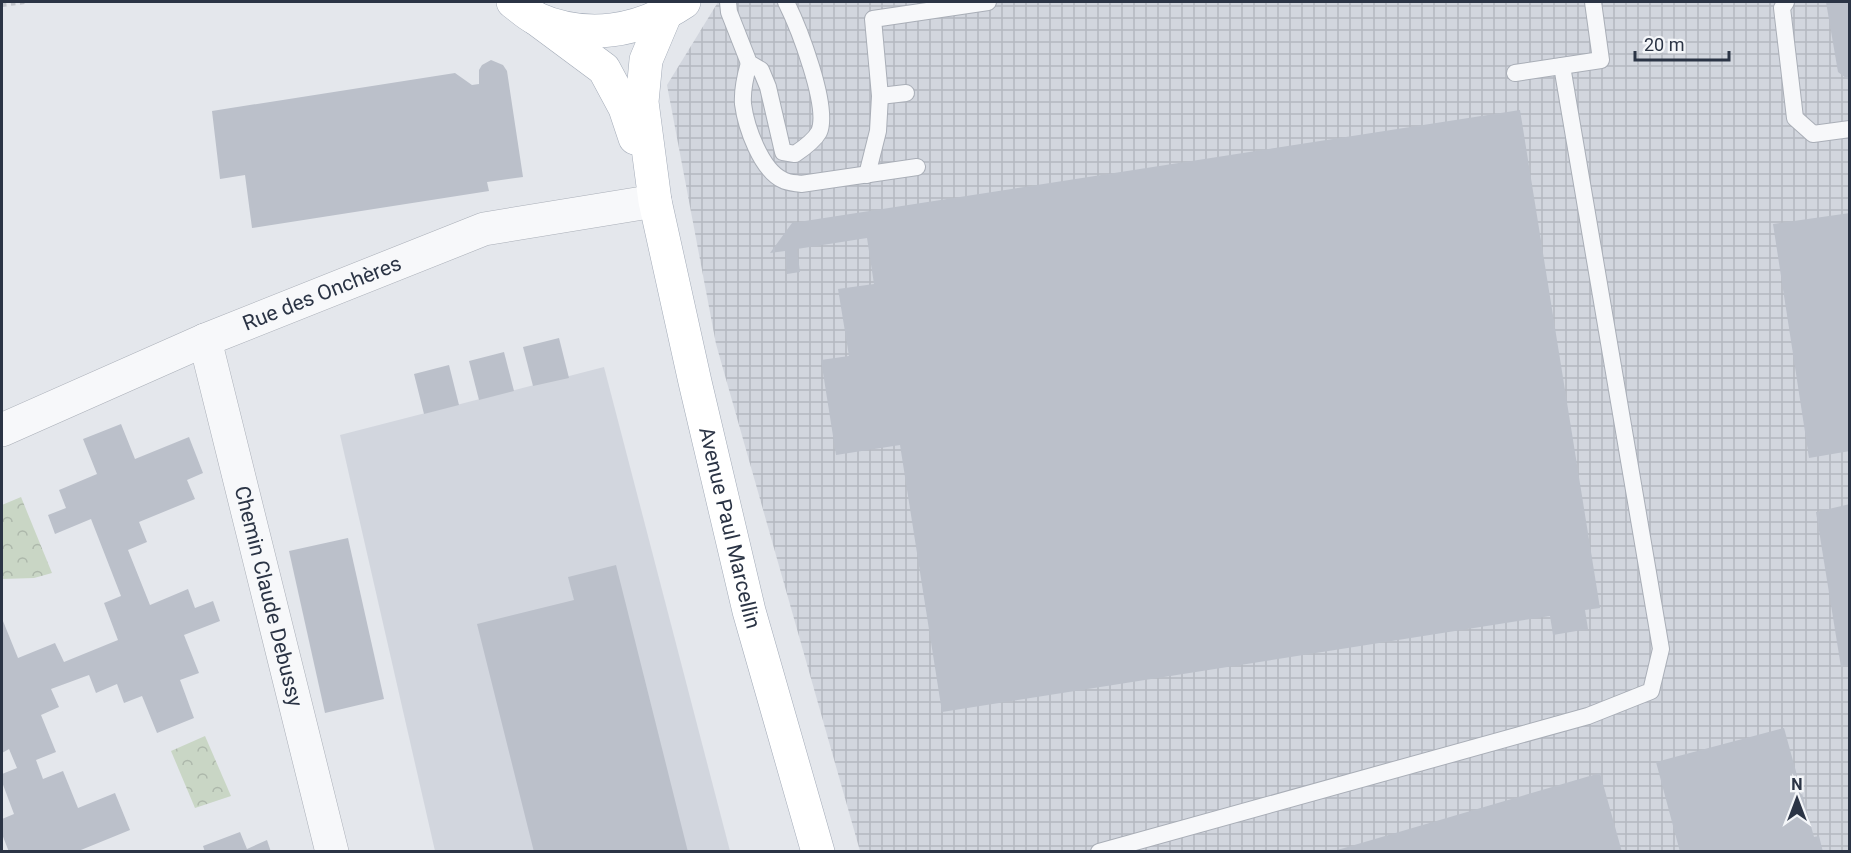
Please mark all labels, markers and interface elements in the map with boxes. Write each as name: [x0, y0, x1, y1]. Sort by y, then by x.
scale bar: [1635, 24, 1730, 62]
text: 20 m: [1644, 34, 1684, 55]
street label: Rue des Onchères: [239, 251, 405, 336]
street label: Avenue Paul Marcellin: [694, 425, 765, 631]
street label: Chemin Claude Debussy: [230, 483, 308, 709]
north arrow: [1767, 769, 1827, 829]
text: N: [1791, 775, 1803, 794]

